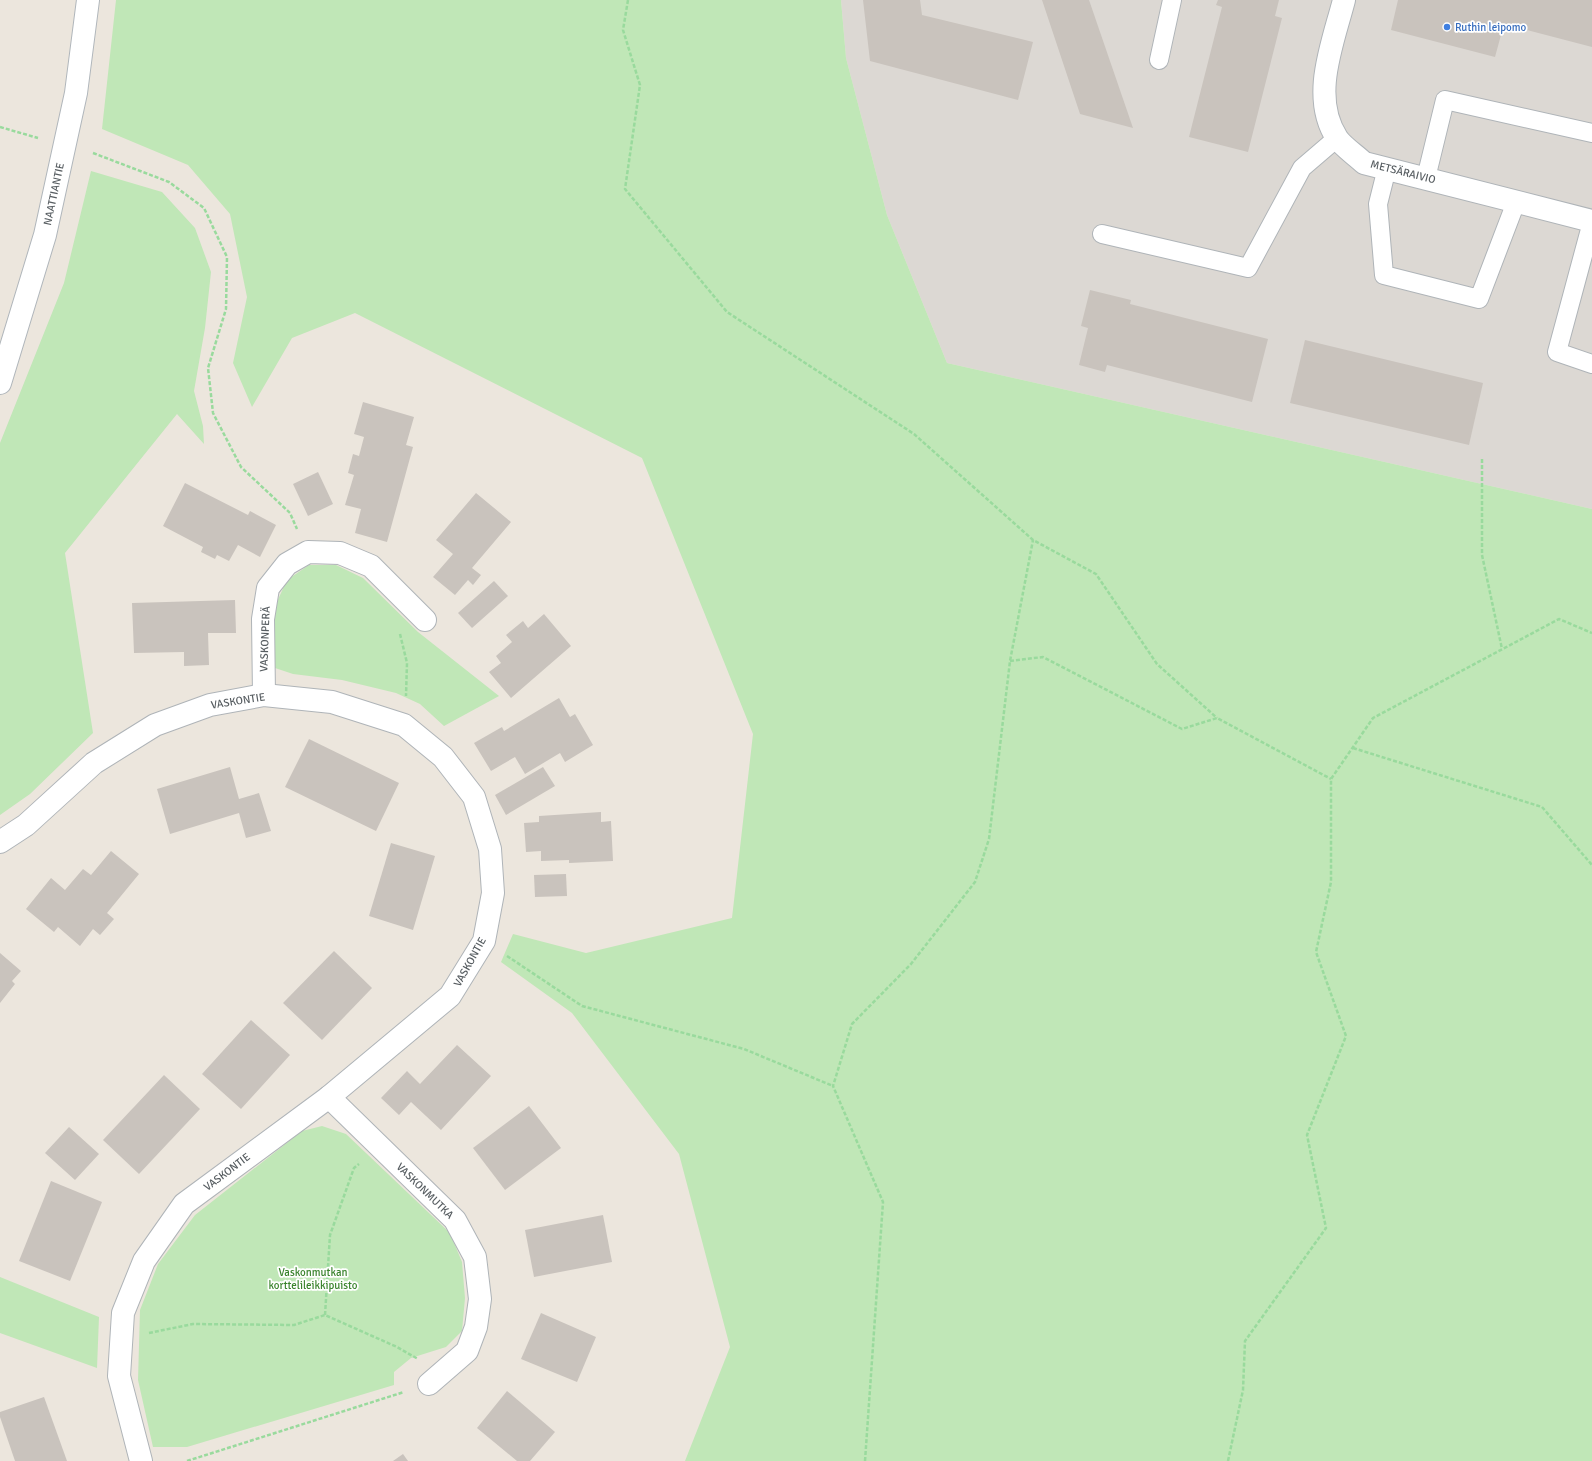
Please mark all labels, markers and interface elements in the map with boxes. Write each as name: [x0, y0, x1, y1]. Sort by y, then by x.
place label: Ruthin leipomo: [1455, 21, 1527, 34]
marker: Ruthin leipomo: [1442, 22, 1452, 32]
street label: METSÄRAIVIO: [1369, 157, 1437, 186]
street label: NAATTIANTIE: [41, 161, 67, 227]
street label: VASKONPERÄ: [256, 606, 273, 672]
street label: VASKONTIE: [210, 690, 266, 712]
street label: VASKONTIE: [451, 935, 489, 989]
street label: VASKONTIE: [201, 1150, 253, 1194]
street label: VASKONMUTKA: [394, 1160, 457, 1222]
park label: Vaskonmutkan korttelileikkipuisto: [268, 1266, 358, 1292]

